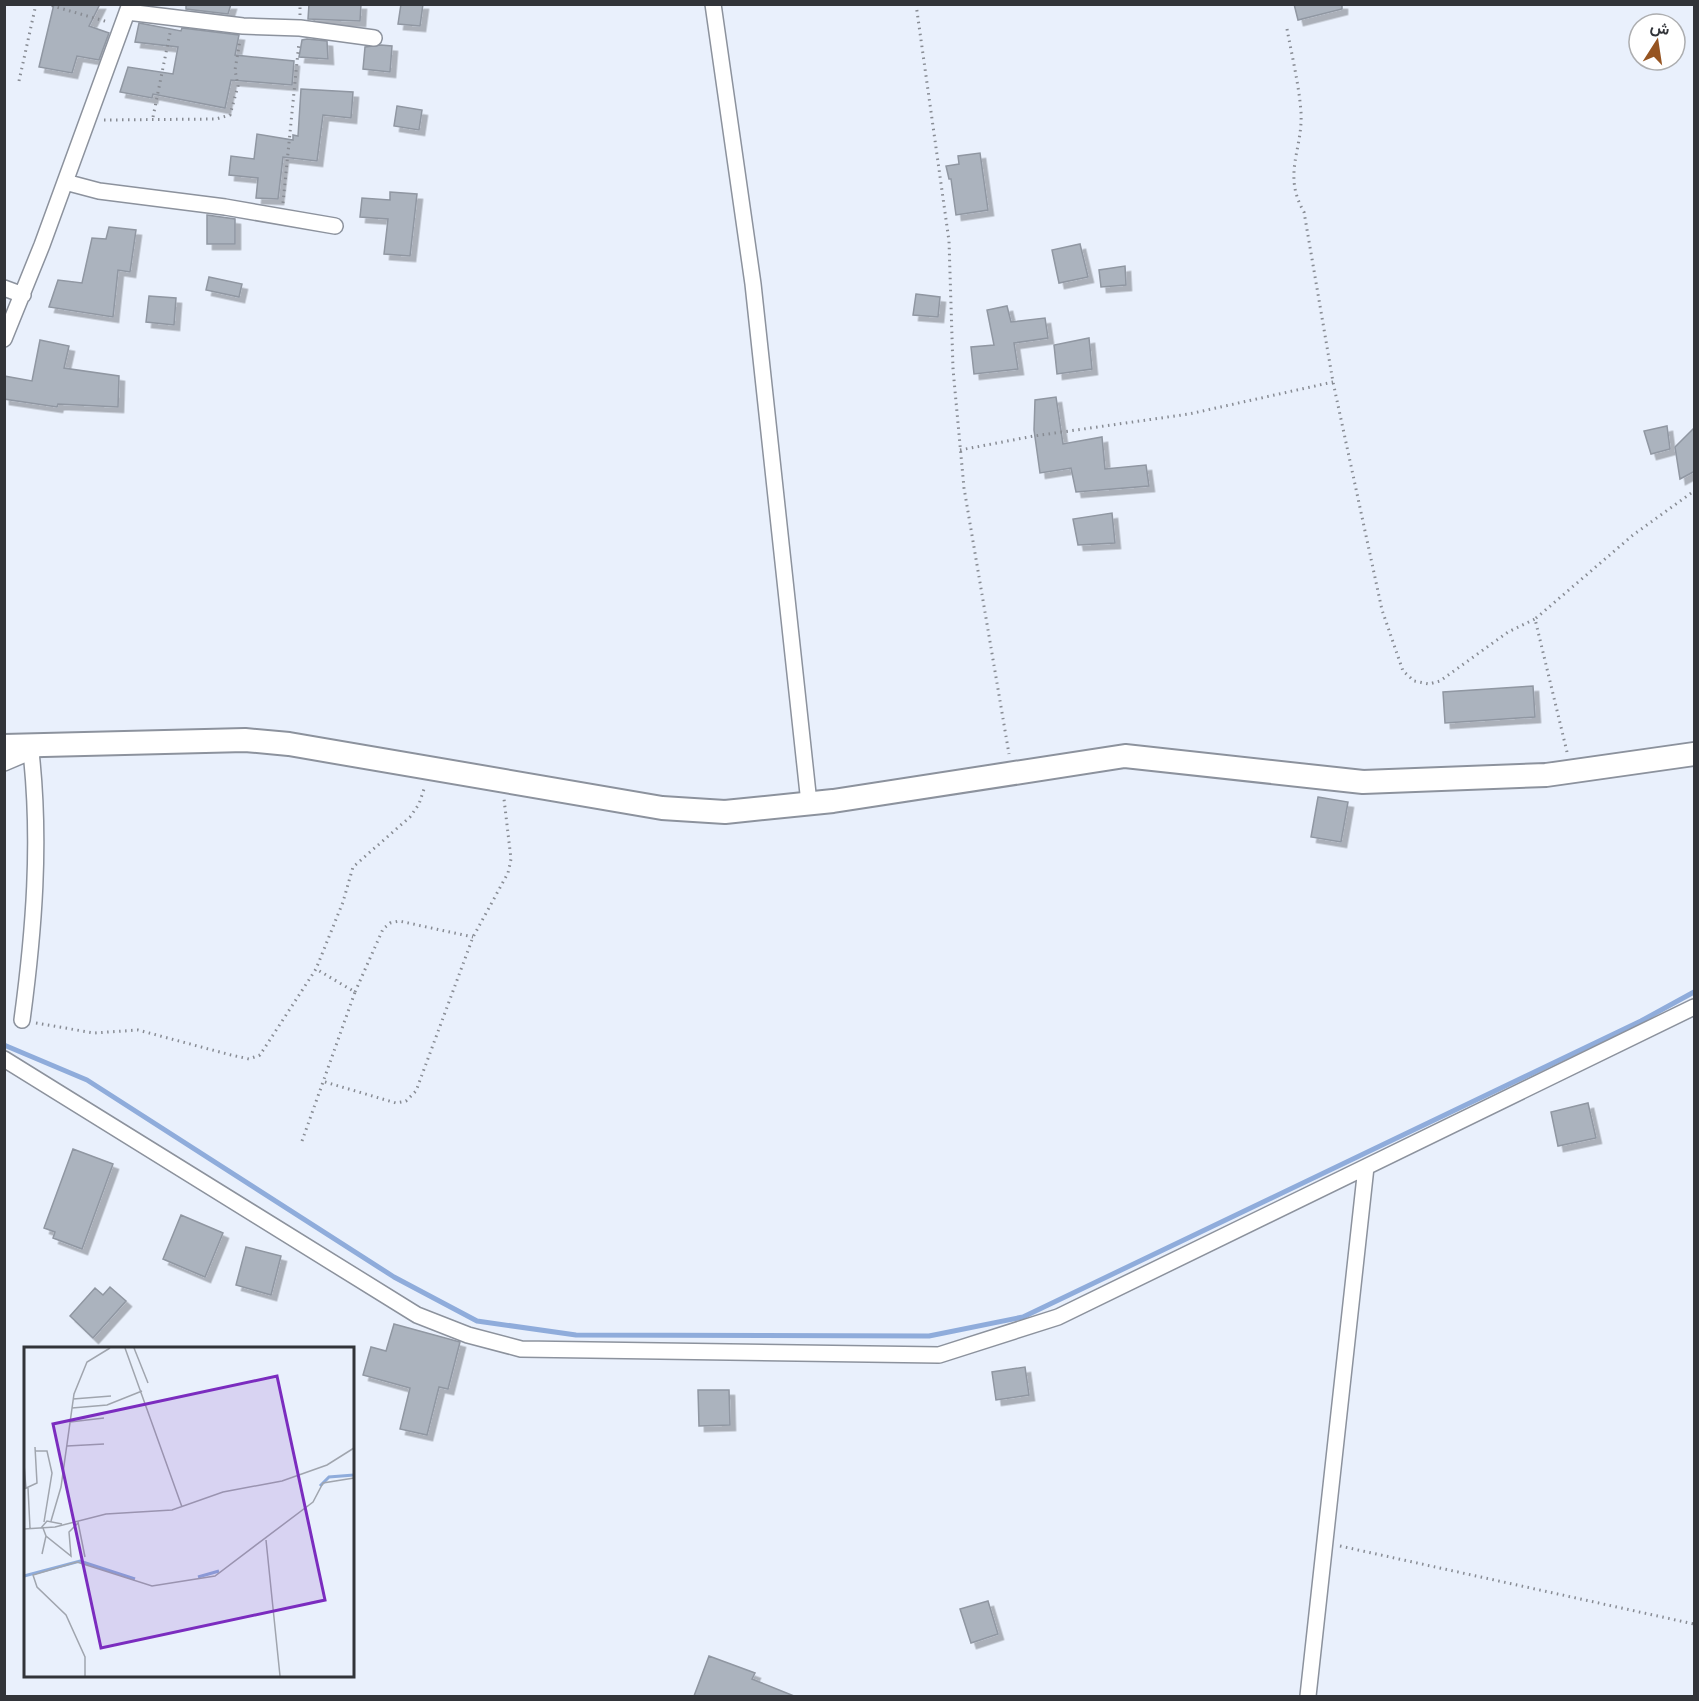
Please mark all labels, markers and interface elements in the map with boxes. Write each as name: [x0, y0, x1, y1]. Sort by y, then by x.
north arrow: [1627, 12, 1687, 72]
text: ش: [1648, 15, 1672, 41]
inset map: [24, 1347, 354, 1677]

